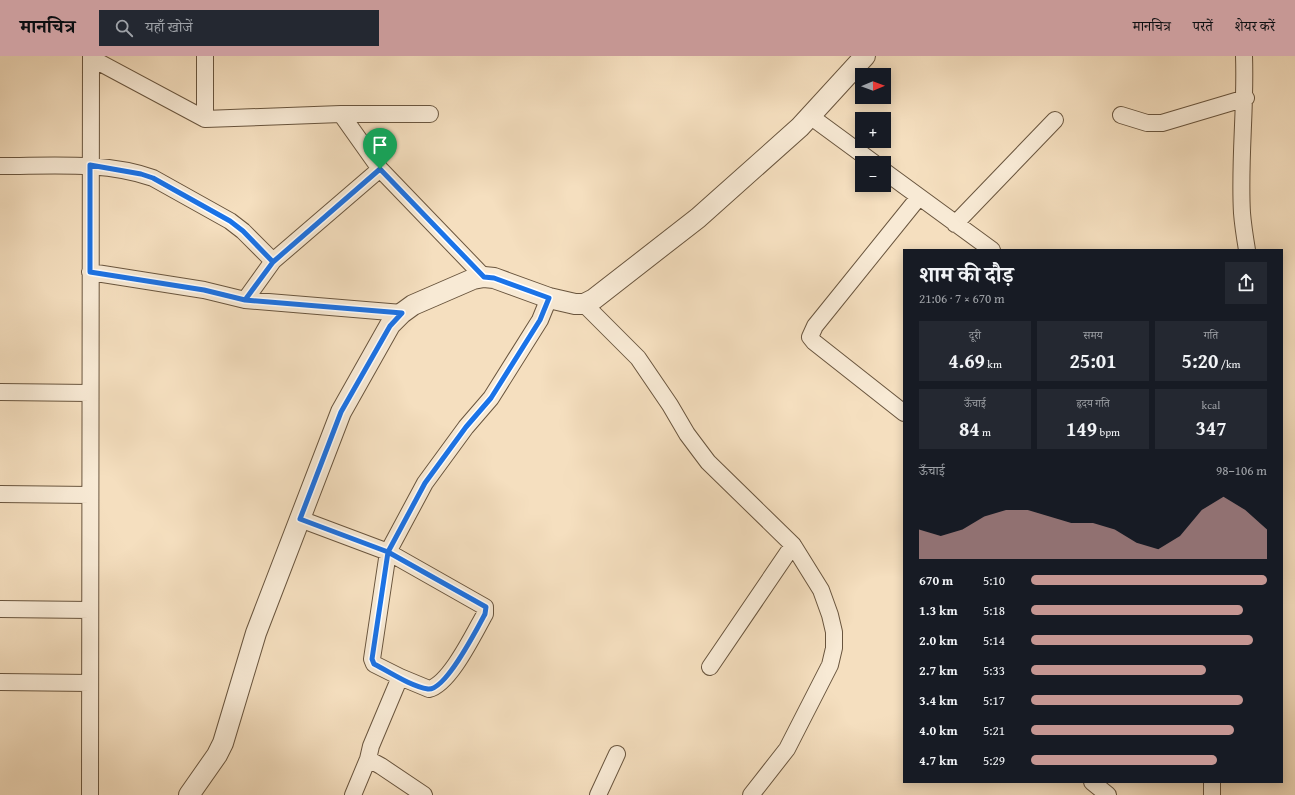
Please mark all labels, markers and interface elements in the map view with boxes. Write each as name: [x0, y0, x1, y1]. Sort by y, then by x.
search box: [99, 10, 379, 46]
text: मानचित्र: [20, 12, 75, 40]
text: यहाँ खोजें: [145, 16, 193, 37]
text: मानचित्र: [1133, 16, 1171, 36]
text: परतें: [1193, 16, 1213, 36]
text: शेयर करें: [1235, 16, 1275, 36]
icon: search: [113, 17, 135, 39]
north arrow: [855, 68, 891, 104]
map controls: [855, 68, 891, 192]
button: +: [855, 112, 891, 148]
pin: [363, 128, 397, 169]
icon: arrive: [369, 134, 391, 156]
button: −: [855, 156, 891, 192]
text: शाम की दौड़: [919, 258, 1013, 290]
button: share: [1225, 262, 1267, 304]
text: 21:06 · 7 × 670 m: [919, 289, 1005, 308]
text: दूरी: [969, 327, 981, 343]
text: समय: [1083, 327, 1103, 343]
text: गति: [1204, 327, 1218, 343]
text: 4.69: [948, 346, 985, 375]
text: 25:01: [1069, 346, 1117, 375]
text: 5:20: [1182, 346, 1218, 375]
text: km: [985, 356, 1002, 372]
text: /km: [1218, 356, 1240, 372]
text: ऊँचाई: [964, 395, 986, 411]
text: हृदय गति: [1076, 395, 1110, 411]
text: kcal: [1202, 397, 1220, 413]
text: 347: [1195, 413, 1227, 442]
text: 84: [959, 414, 980, 443]
text: 149: [1066, 414, 1097, 443]
text: m: [980, 424, 991, 440]
text: bpm: [1097, 424, 1120, 440]
text: ऊँचाई: [919, 461, 945, 480]
text: 98–106 m: [1216, 461, 1267, 480]
text: 670 m: [919, 571, 953, 590]
text: 5:10: [983, 571, 1005, 590]
text: 1.3 km: [919, 601, 958, 620]
text: 5:18: [983, 601, 1005, 620]
text: 2.0 km: [919, 631, 958, 650]
text: 5:14: [983, 631, 1005, 650]
text: 2.7 km: [919, 661, 958, 680]
text: 5:33: [983, 661, 1005, 680]
text: 3.4 km: [919, 691, 958, 710]
text: 5:17: [983, 691, 1005, 710]
text: 4.0 km: [919, 721, 958, 740]
text: 5:21: [983, 721, 1005, 740]
text: 4.7 km: [919, 751, 958, 770]
text: 5:29: [983, 751, 1005, 770]

